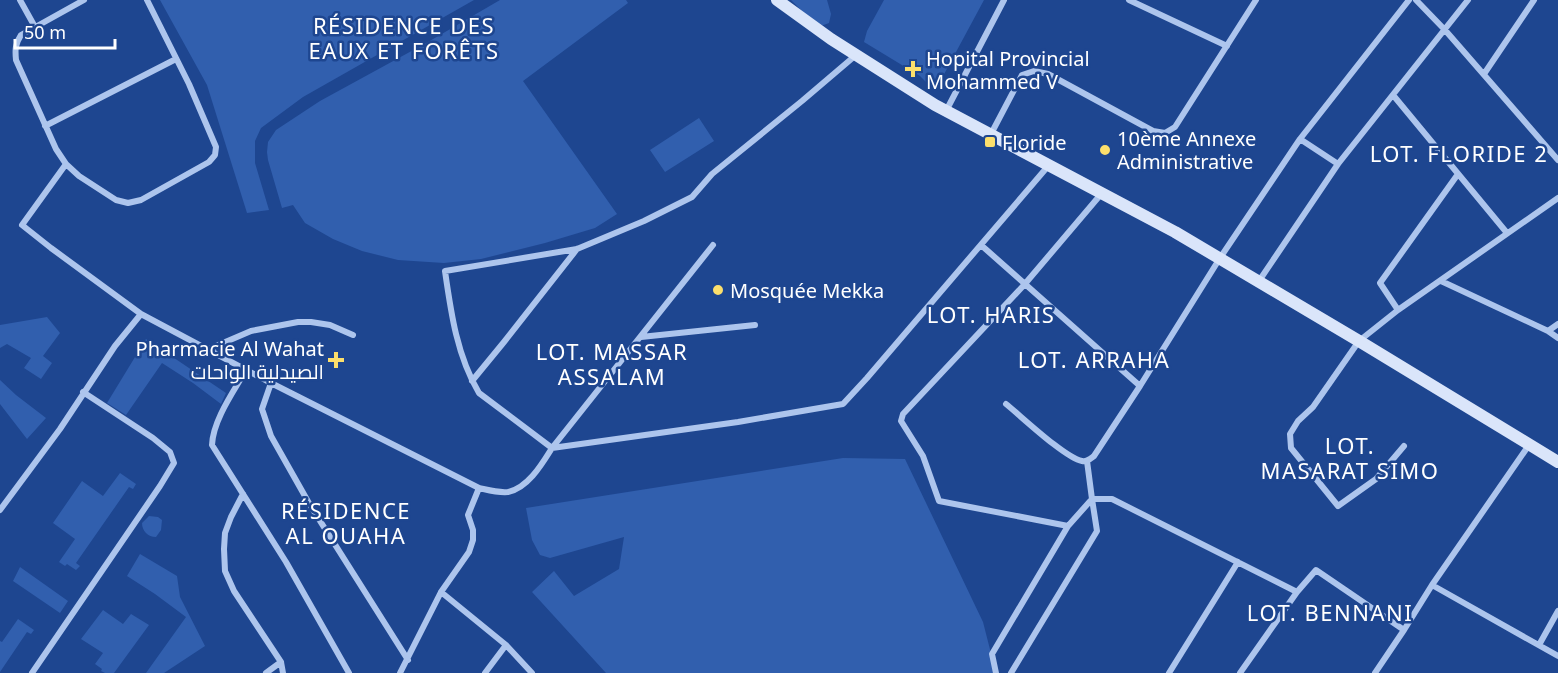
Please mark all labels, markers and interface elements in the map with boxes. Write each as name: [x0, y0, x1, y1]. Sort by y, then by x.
district label: RÉSIDENCE DES EAUX ET FORÊTS: [309, 10, 500, 65]
scale bar: [15, 12, 116, 50]
text: 50 m: [24, 20, 66, 44]
place label: Hopital Provincial Mohammed V: [926, 45, 1090, 95]
marker: Hopital Provincial Mohammed V: [904, 60, 922, 78]
place label: 10ème Annexe Administrative: [1117, 125, 1256, 175]
place label: Floride: [1002, 129, 1067, 156]
marker: Floride: [983, 135, 997, 149]
district label: LOT. FLORIDE 2: [1370, 138, 1548, 168]
marker: 10ème Annexe Administrative: [1098, 143, 1112, 157]
place label: Mosquée Mekka: [730, 277, 884, 304]
marker: Mosquée Mekka: [711, 283, 725, 297]
district label: LOT. HARIS: [927, 299, 1055, 329]
place label: Pharmacie Al Wahat الصيدلية الواحات: [136, 335, 324, 385]
district label: LOT. MASSAR ASSALAM: [536, 336, 688, 391]
district label: LOT. ARRAHA: [1018, 344, 1170, 374]
marker: Pharmacie Al Wahat الصيدلية الواحات: [329, 353, 343, 367]
district label: LOT. MASARAT SIMO: [1261, 430, 1439, 485]
district label: RÉSIDENCE AL OUAHA: [281, 495, 411, 550]
district label: LOT. BENNANI: [1247, 597, 1413, 627]

